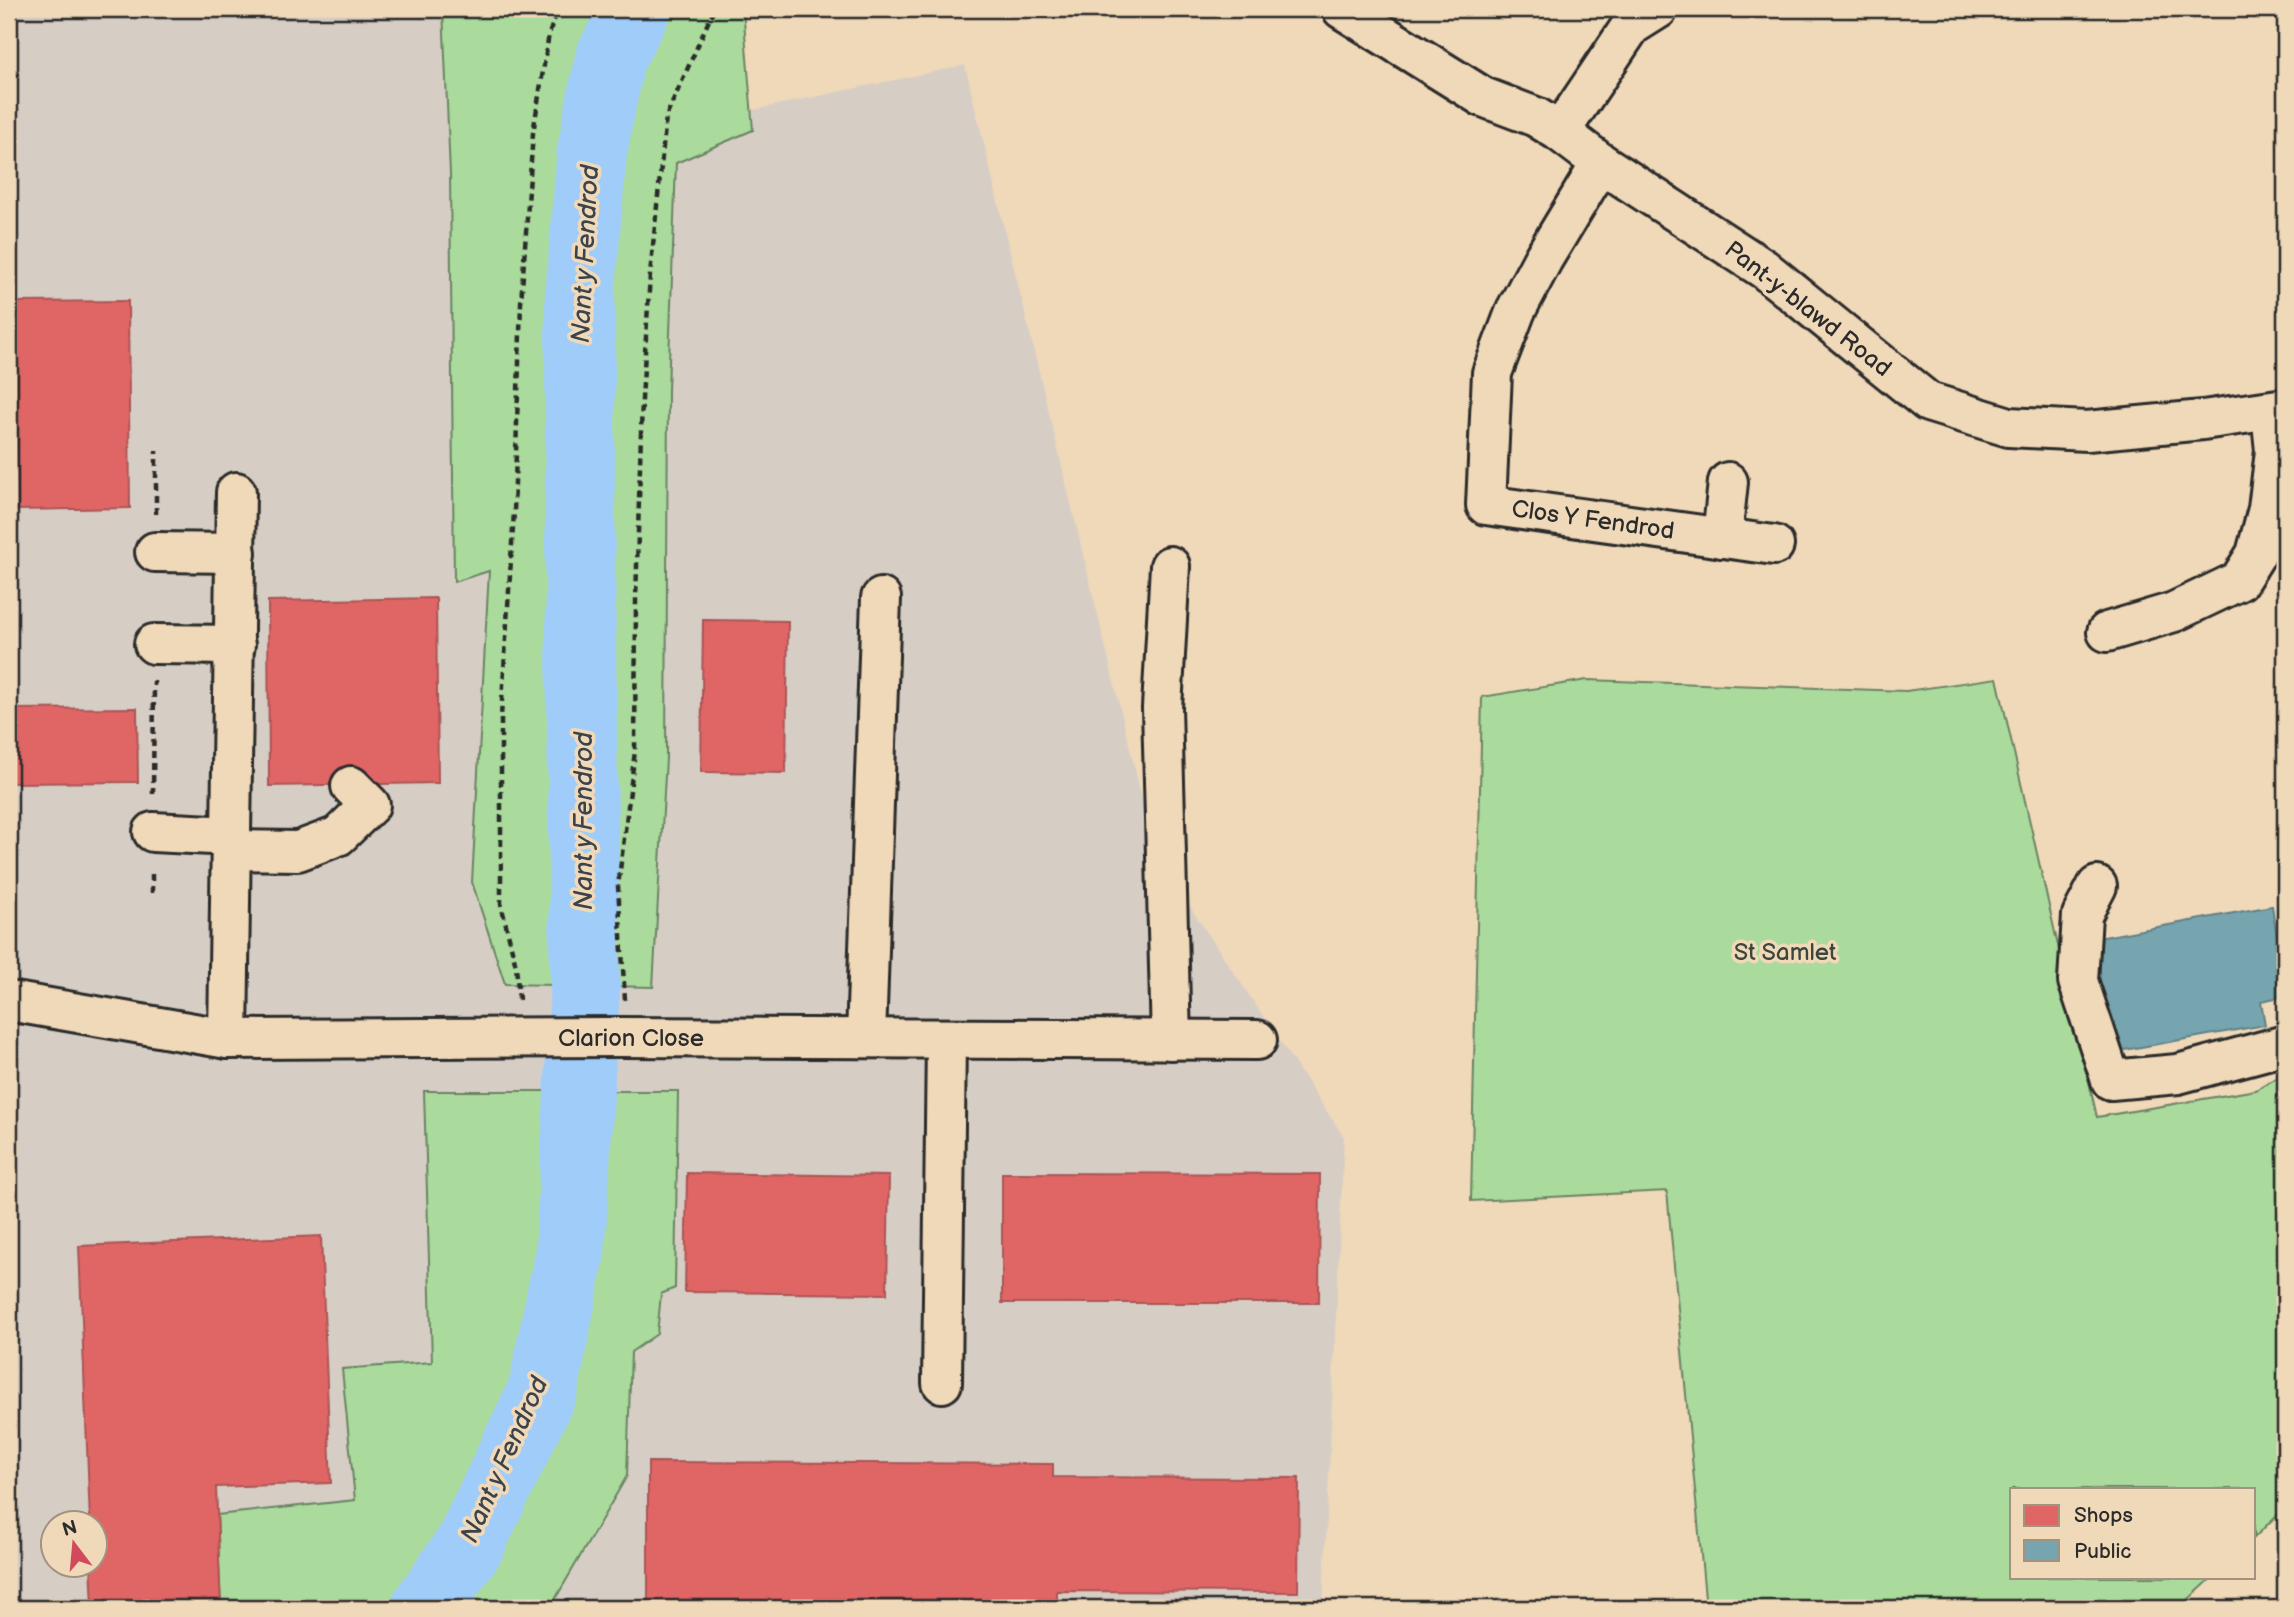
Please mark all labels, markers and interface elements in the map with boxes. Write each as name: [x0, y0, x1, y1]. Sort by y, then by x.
water label: Nant y Fendrod: [566, 163, 606, 344]
street label: Pant-y-blawd Road: [1719, 235, 1897, 383]
street label: Clos Y Fendrod: [1510, 494, 1676, 546]
water label: Nant y Fendrod: [569, 731, 600, 910]
park label: St Samlet: [1734, 938, 1837, 967]
street label: Clarion Close: [558, 1024, 704, 1053]
water label: Nant y Fendrod: [455, 1371, 556, 1548]
legend: [2010, 1488, 2256, 1578]
text: Shops: [2074, 1503, 2133, 1528]
north arrow: [38, 1508, 108, 1578]
text: N: [60, 1516, 80, 1542]
text: Public: [2074, 1539, 2132, 1564]

